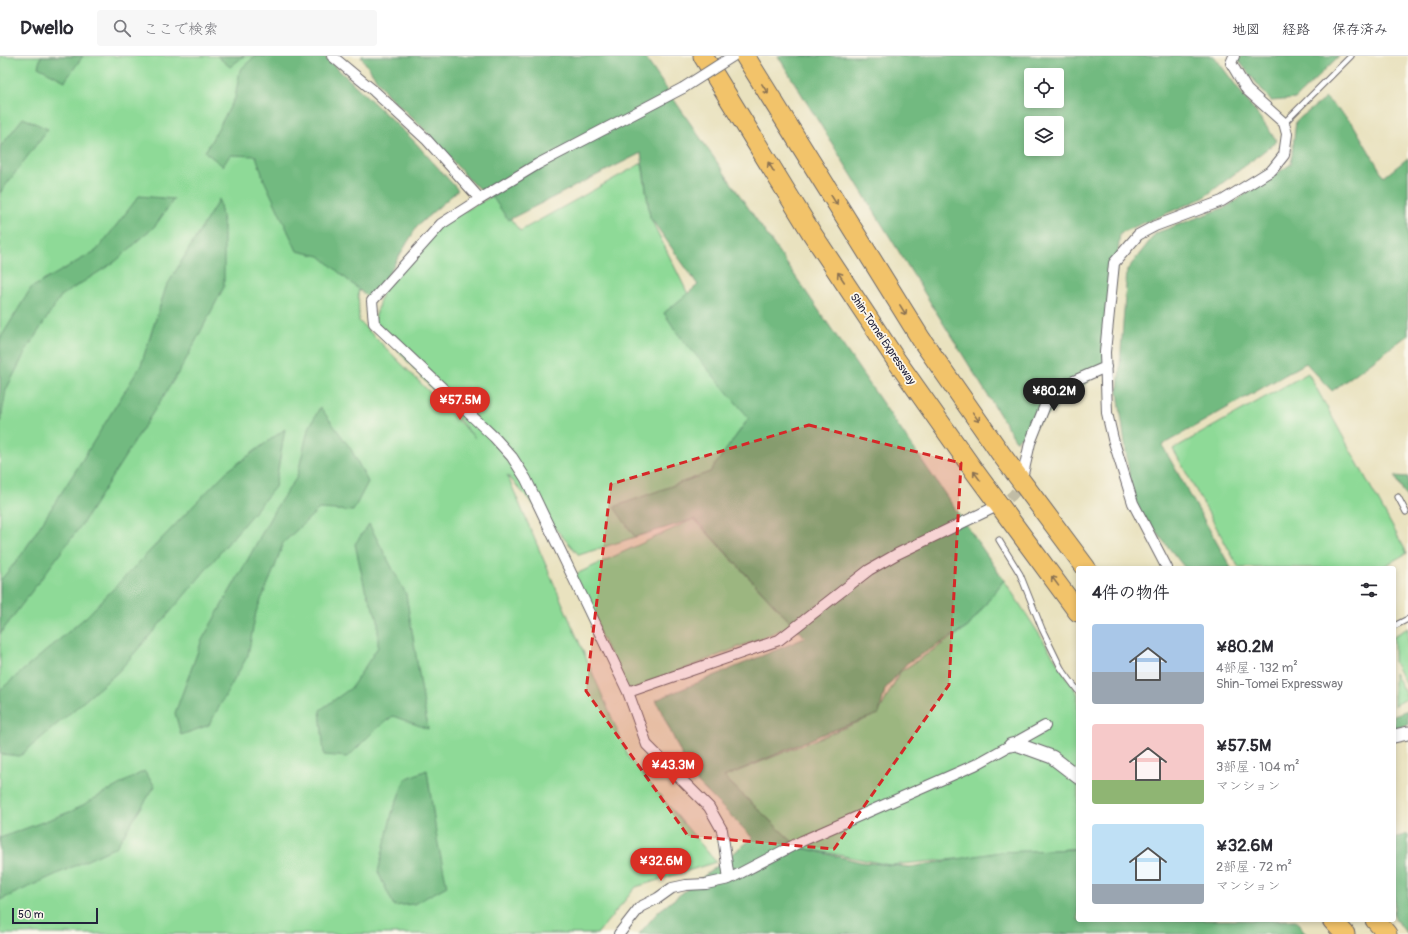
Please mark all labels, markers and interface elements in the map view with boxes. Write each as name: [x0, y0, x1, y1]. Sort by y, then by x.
search box: [97, 10, 377, 46]
text: Dwello: [20, 16, 73, 40]
icon: search: [111, 17, 133, 39]
text: ここで検索: [143, 20, 218, 39]
text: 地図: [1232, 21, 1260, 38]
text: 経路: [1282, 21, 1310, 38]
text: 保存済み: [1332, 21, 1388, 38]
map controls: [1024, 68, 1064, 156]
button: locate: [1024, 68, 1064, 108]
one-way arrow: [762, 83, 770, 95]
button: layers: [1024, 116, 1064, 156]
one-way arrow: [767, 161, 775, 173]
one-way arrow: [830, 194, 838, 205]
one-way arrow: [837, 271, 845, 282]
street label: Shin-Tomei Expressway: [848, 291, 919, 387]
one-way arrow: [899, 304, 907, 315]
pin: ¥80.2M: [1021, 378, 1087, 412]
text: ¥80.2M: [1032, 383, 1076, 399]
pin: ¥57.5M: [427, 387, 493, 421]
text: ¥57.5M: [439, 392, 481, 408]
one-way arrow: [972, 412, 980, 423]
one-way arrow: [973, 471, 982, 482]
one-way arrow: [1050, 576, 1059, 587]
icon: filters: [1358, 579, 1380, 601]
text: 4件の物件: [1092, 582, 1170, 603]
text: ¥80.2M: [1216, 636, 1273, 657]
icon: home: [1124, 640, 1172, 688]
text: 4部屋 · 132 m²: [1216, 660, 1298, 676]
text: Shin-Tomei Expressway: [1216, 676, 1343, 692]
text: ¥57.5M: [1216, 735, 1271, 756]
icon: home: [1124, 740, 1172, 788]
pin: ¥43.3M: [640, 752, 706, 786]
text: ¥43.3M: [651, 757, 695, 773]
text: 3部屋 · 104 m²: [1216, 759, 1299, 775]
text: マンション: [1216, 778, 1280, 794]
text: ¥32.6M: [1216, 835, 1273, 856]
icon: home: [1124, 840, 1172, 888]
pin: ¥32.6M: [628, 848, 694, 882]
text: ¥32.6M: [639, 853, 683, 869]
text: 2部屋 · 72 m²: [1216, 859, 1292, 875]
text: マンション: [1216, 878, 1280, 894]
scale bar: [12, 906, 98, 925]
text: 50 m: [18, 908, 44, 921]

